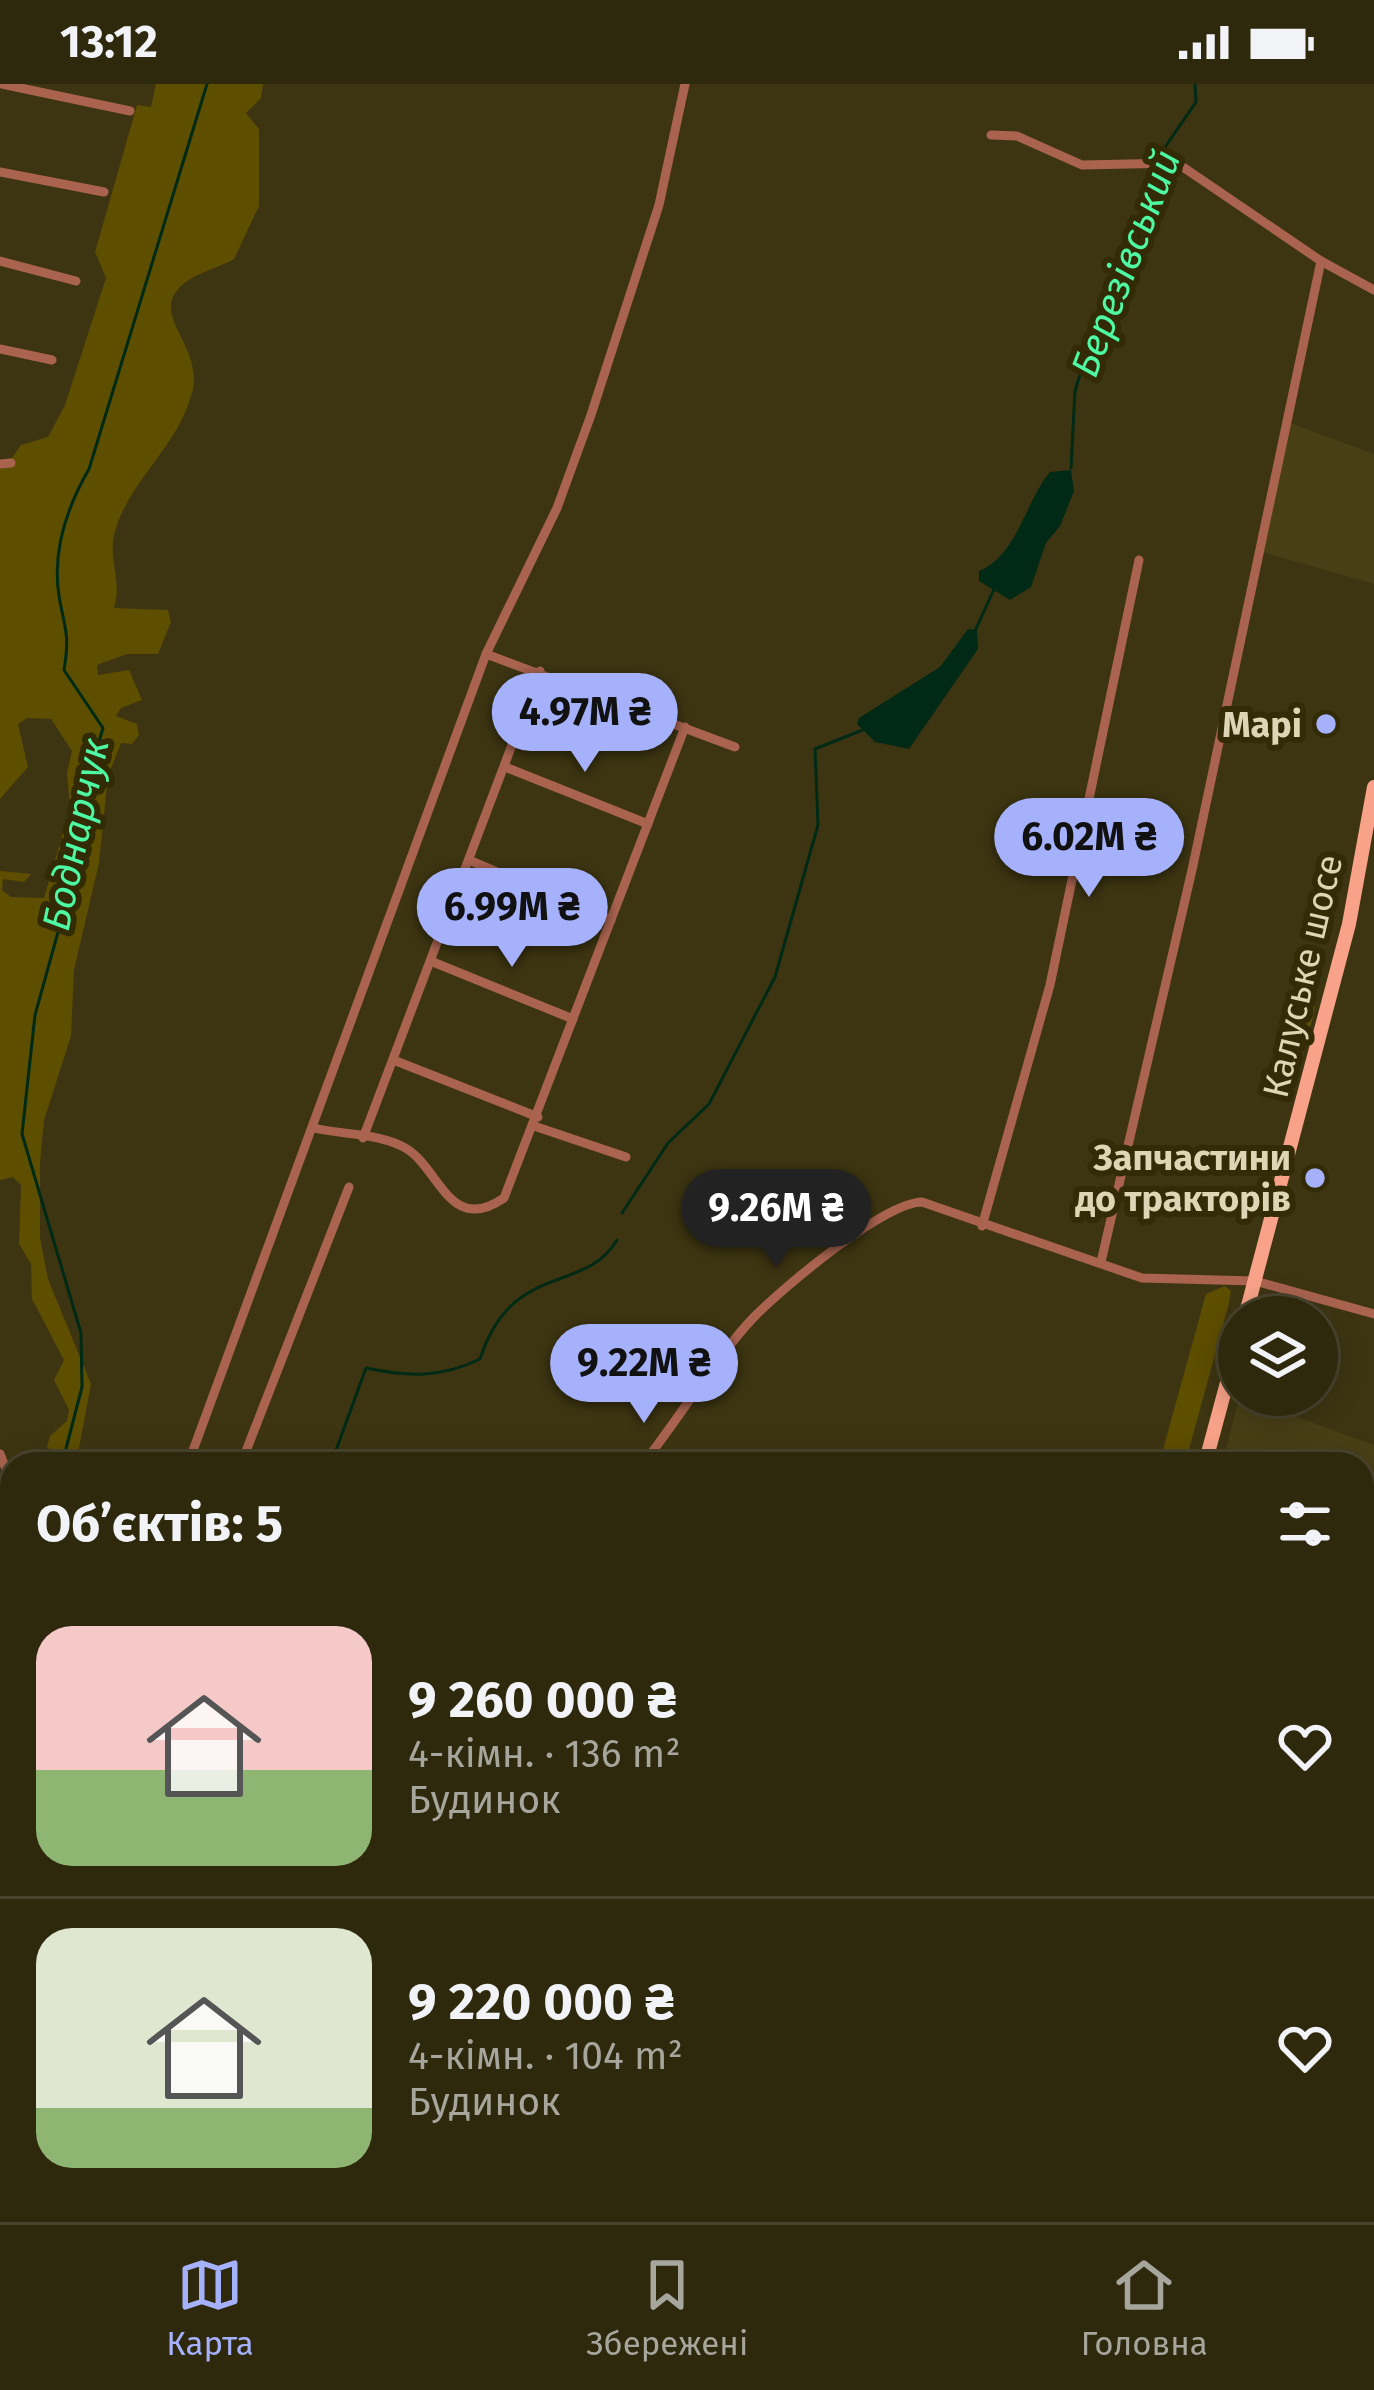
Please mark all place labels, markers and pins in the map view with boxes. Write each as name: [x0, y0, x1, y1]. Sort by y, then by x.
pin: 4.97M ₴: [474, 673, 696, 775]
place label: Марі: [1222, 703, 1302, 747]
marker: Марі: [1313, 711, 1339, 737]
pin: 6.02M ₴: [978, 798, 1200, 900]
pin: 6.99M ₴: [401, 868, 623, 970]
place label: Запчастини до тракторів: [1075, 1136, 1291, 1221]
marker: Запчастини до тракторів: [1302, 1165, 1328, 1191]
pin: 9.26M ₴: [665, 1169, 887, 1271]
pin: 9.22M ₴: [533, 1324, 755, 1426]

